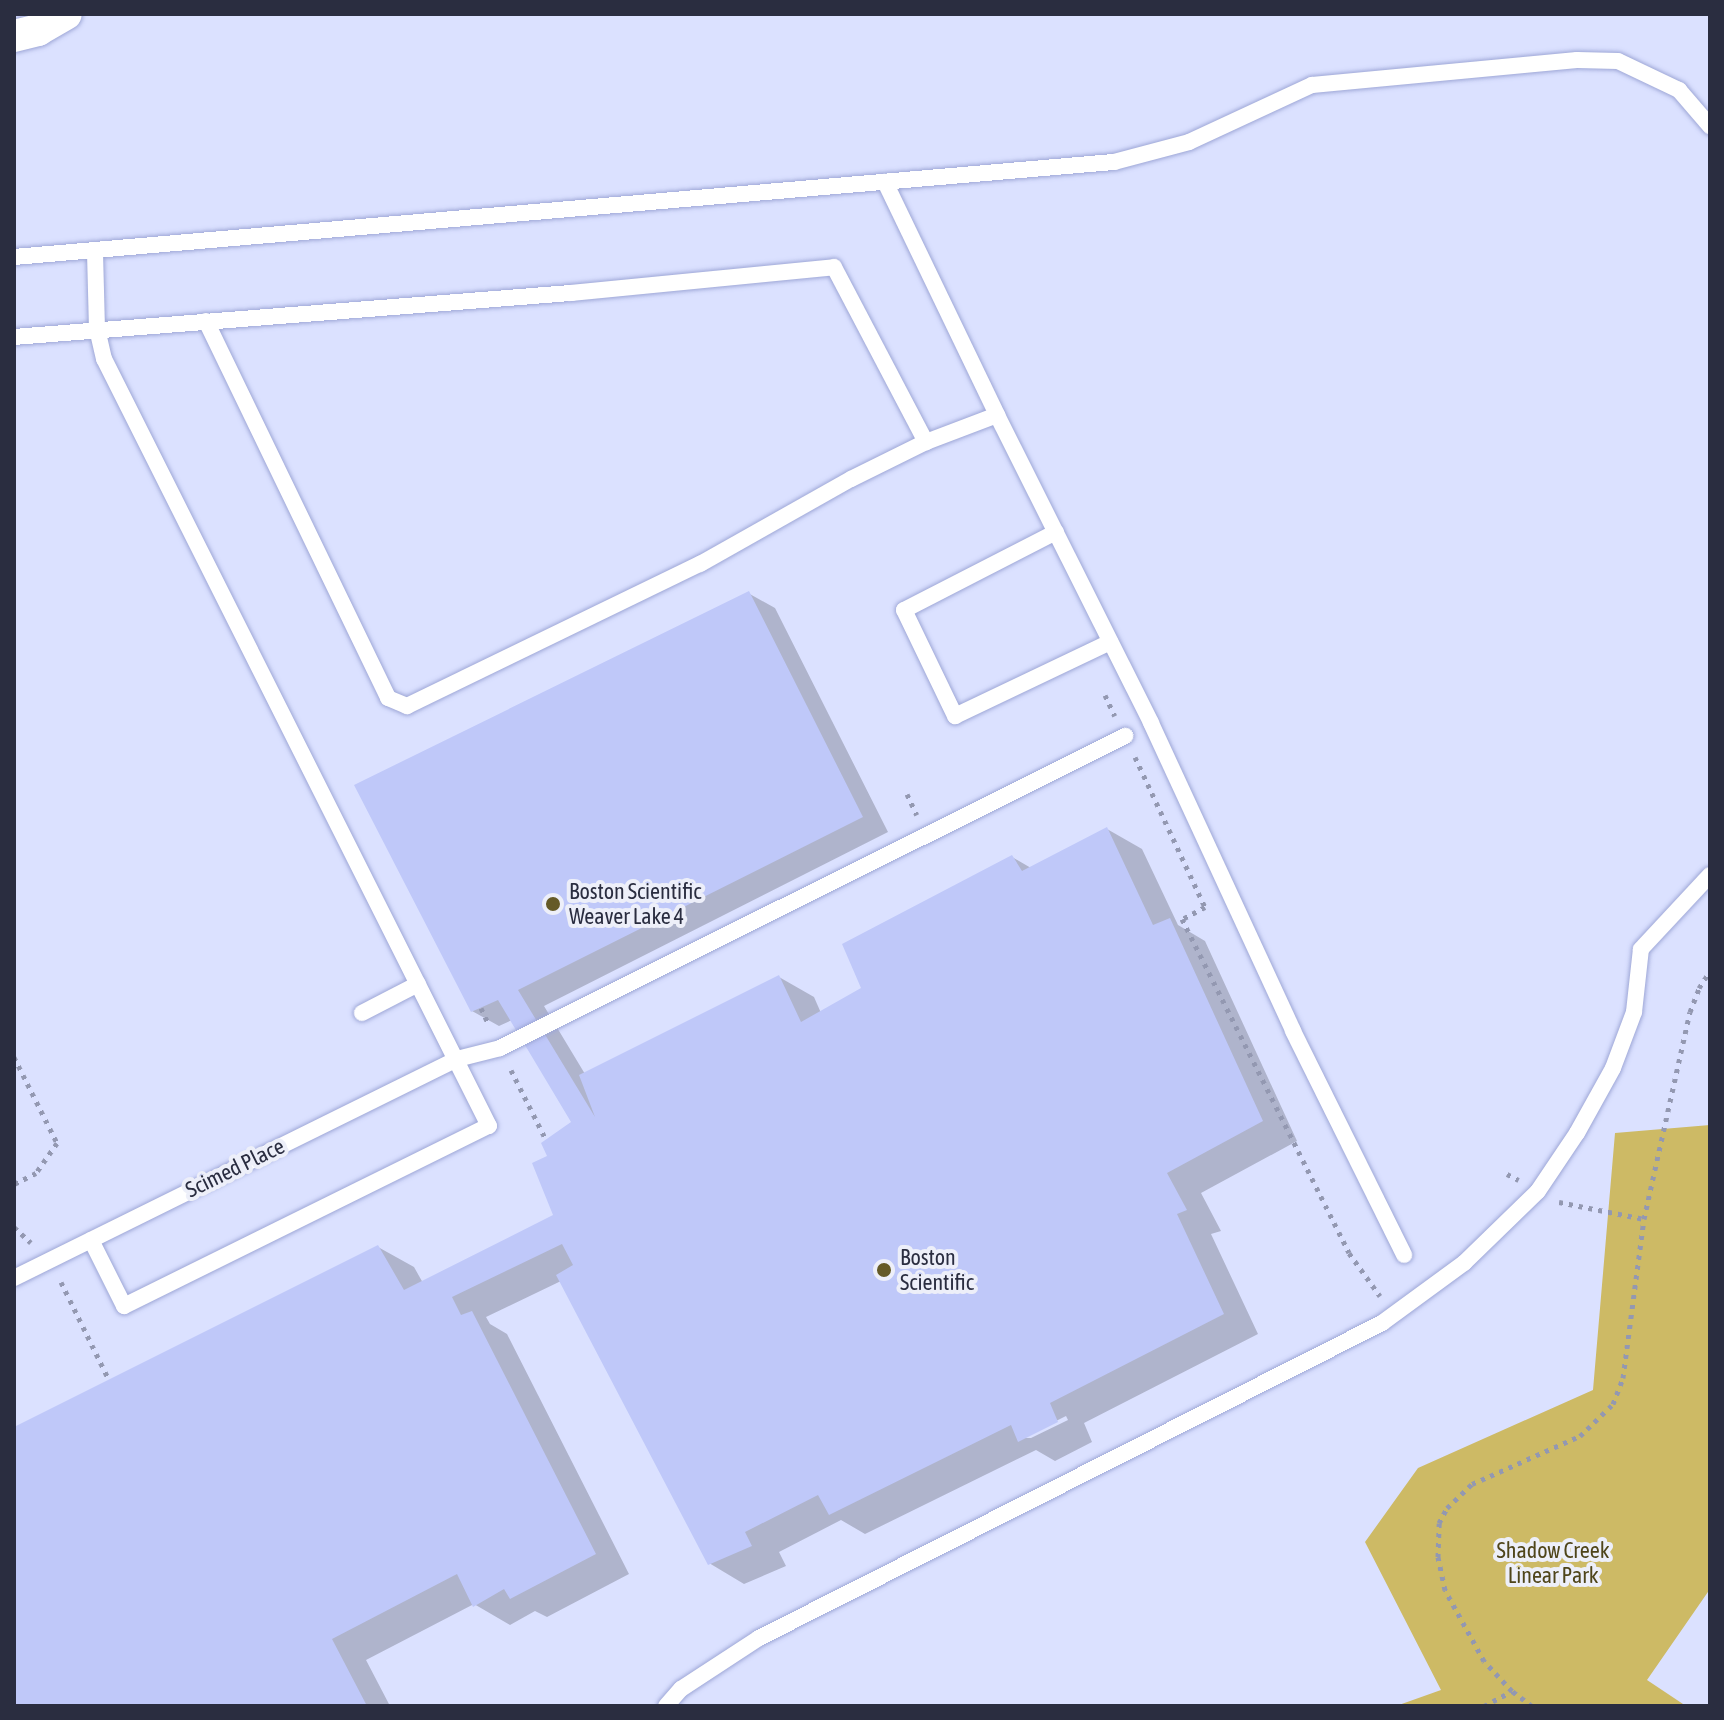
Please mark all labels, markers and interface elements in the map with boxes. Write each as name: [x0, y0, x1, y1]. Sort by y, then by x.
place label: Boston Scientific Weaver Lake 4: [569, 878, 701, 930]
marker: Boston Scientific Weaver Lake 4: [544, 895, 562, 913]
street label: Scimed Place: [181, 1133, 289, 1203]
place label: Boston Scientific: [900, 1244, 974, 1296]
marker: Boston Scientific: [875, 1261, 893, 1279]
park label: Shadow Creek Linear Park: [1497, 1537, 1609, 1588]

